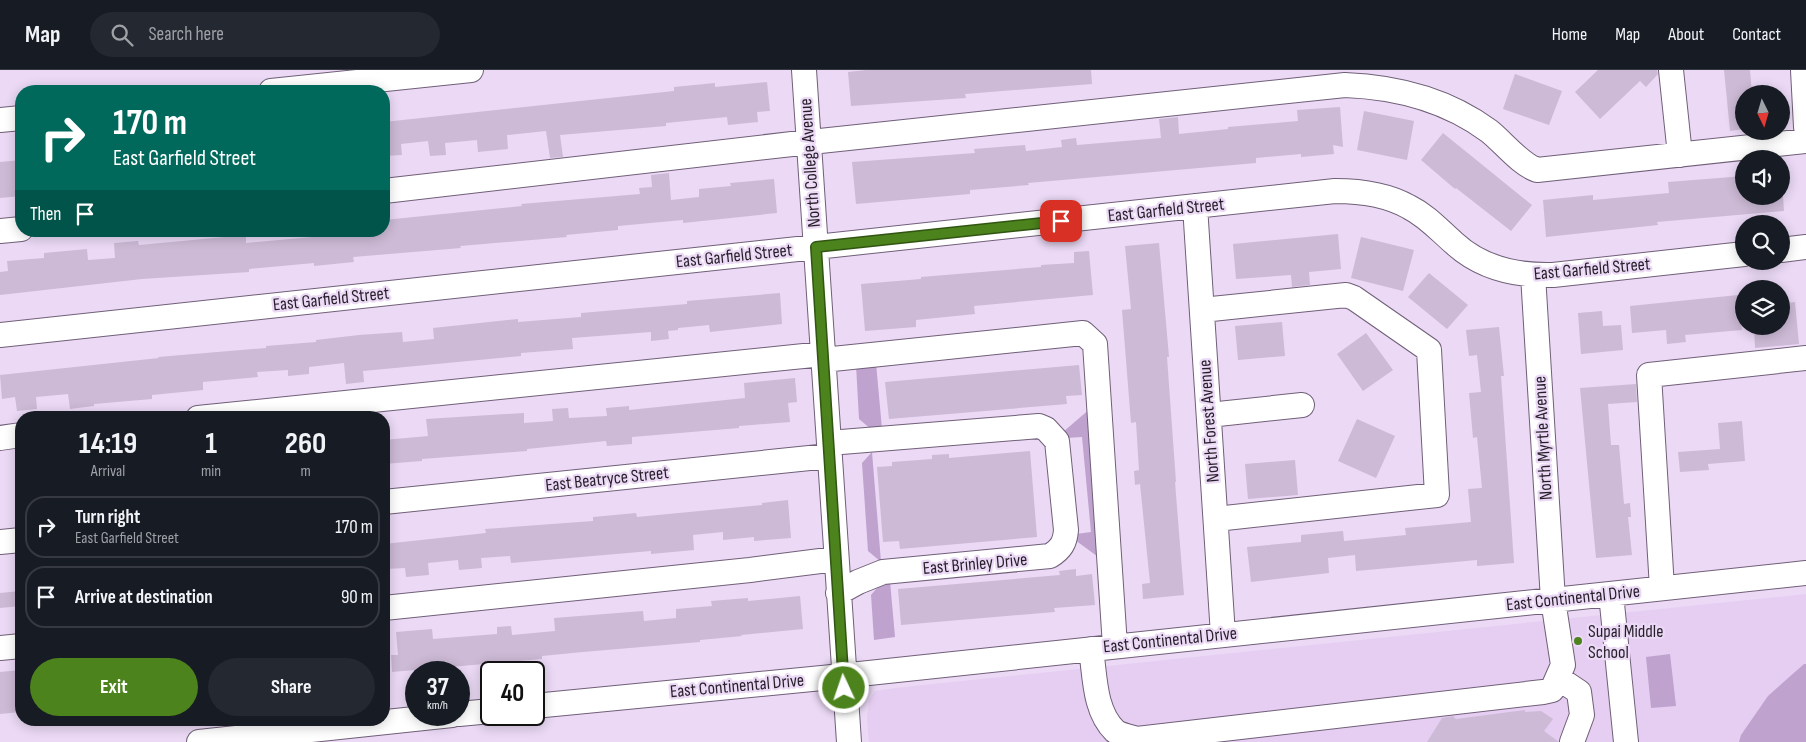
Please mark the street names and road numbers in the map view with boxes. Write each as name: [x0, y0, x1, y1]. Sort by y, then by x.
street label: North College Avenue: [795, 98, 825, 228]
street label: East Garfield Street: [1107, 193, 1226, 227]
street label: East Garfield Street: [675, 239, 794, 273]
street label: East Garfield Street: [1533, 253, 1652, 285]
street label: East Garfield Street: [272, 282, 391, 316]
street label: North Forest Avenue: [1194, 359, 1224, 483]
street label: North Myrtle Avenue: [1529, 376, 1557, 500]
street label: East Beatryce Street: [544, 462, 670, 496]
street label: East Brinley Drive: [922, 549, 1028, 579]
street label: East Continental Drive: [1505, 581, 1641, 615]
street label: East Continental Drive: [1102, 623, 1238, 657]
street label: East Continental Drive: [669, 670, 805, 702]

